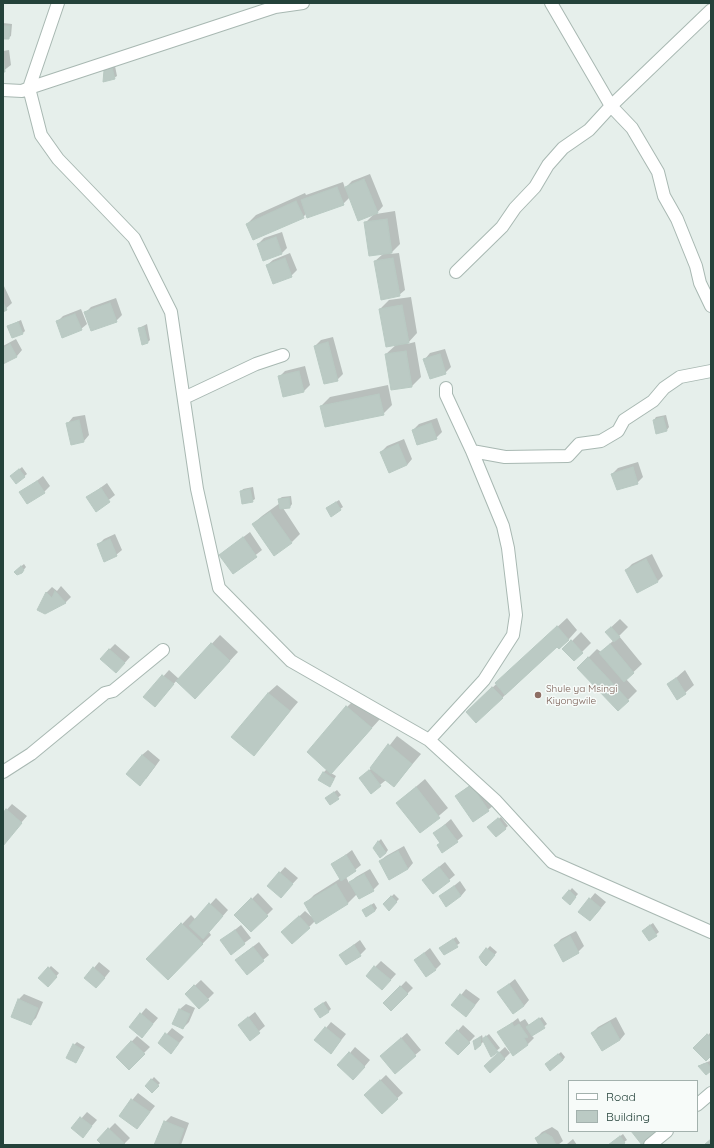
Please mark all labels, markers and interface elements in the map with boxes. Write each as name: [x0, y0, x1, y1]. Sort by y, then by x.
place label: Shule ya Msingi Kiyongwile: [546, 683, 617, 706]
marker: Shule ya Msingi Kiyongwile: [533, 690, 543, 700]
legend: [568, 1080, 698, 1132]
text: Road: [606, 1089, 636, 1104]
text: Building: [606, 1109, 650, 1124]

